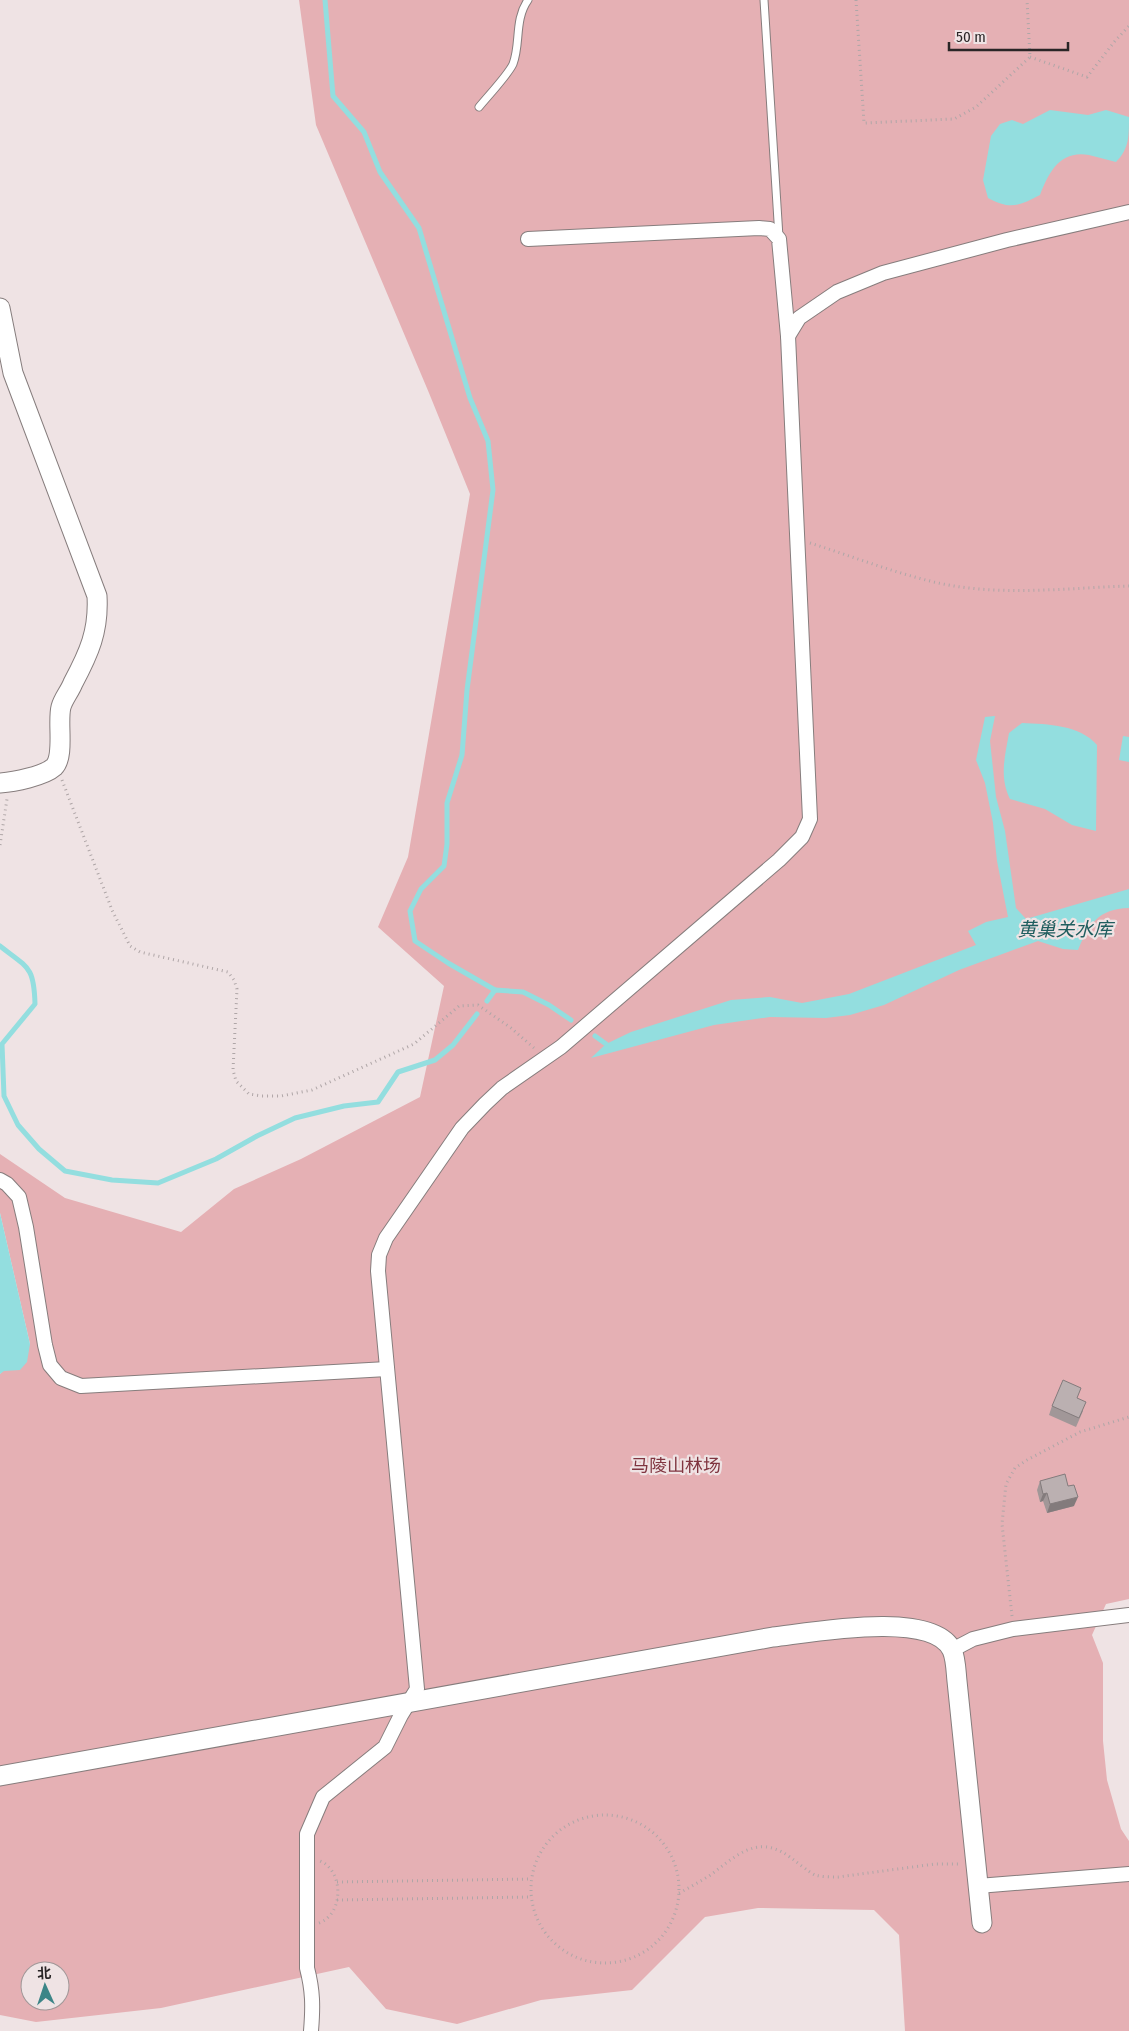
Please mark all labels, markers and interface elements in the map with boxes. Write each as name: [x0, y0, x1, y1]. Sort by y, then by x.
scale bar: [949, 20, 1068, 52]
text: 50 m: [956, 28, 986, 46]
water label: 黄巢关水库: [1017, 918, 1115, 941]
park label: 马陵山林场: [631, 1455, 721, 1477]
north arrow: [20, 1961, 70, 2011]
text: 北: [37, 1965, 52, 1982]

